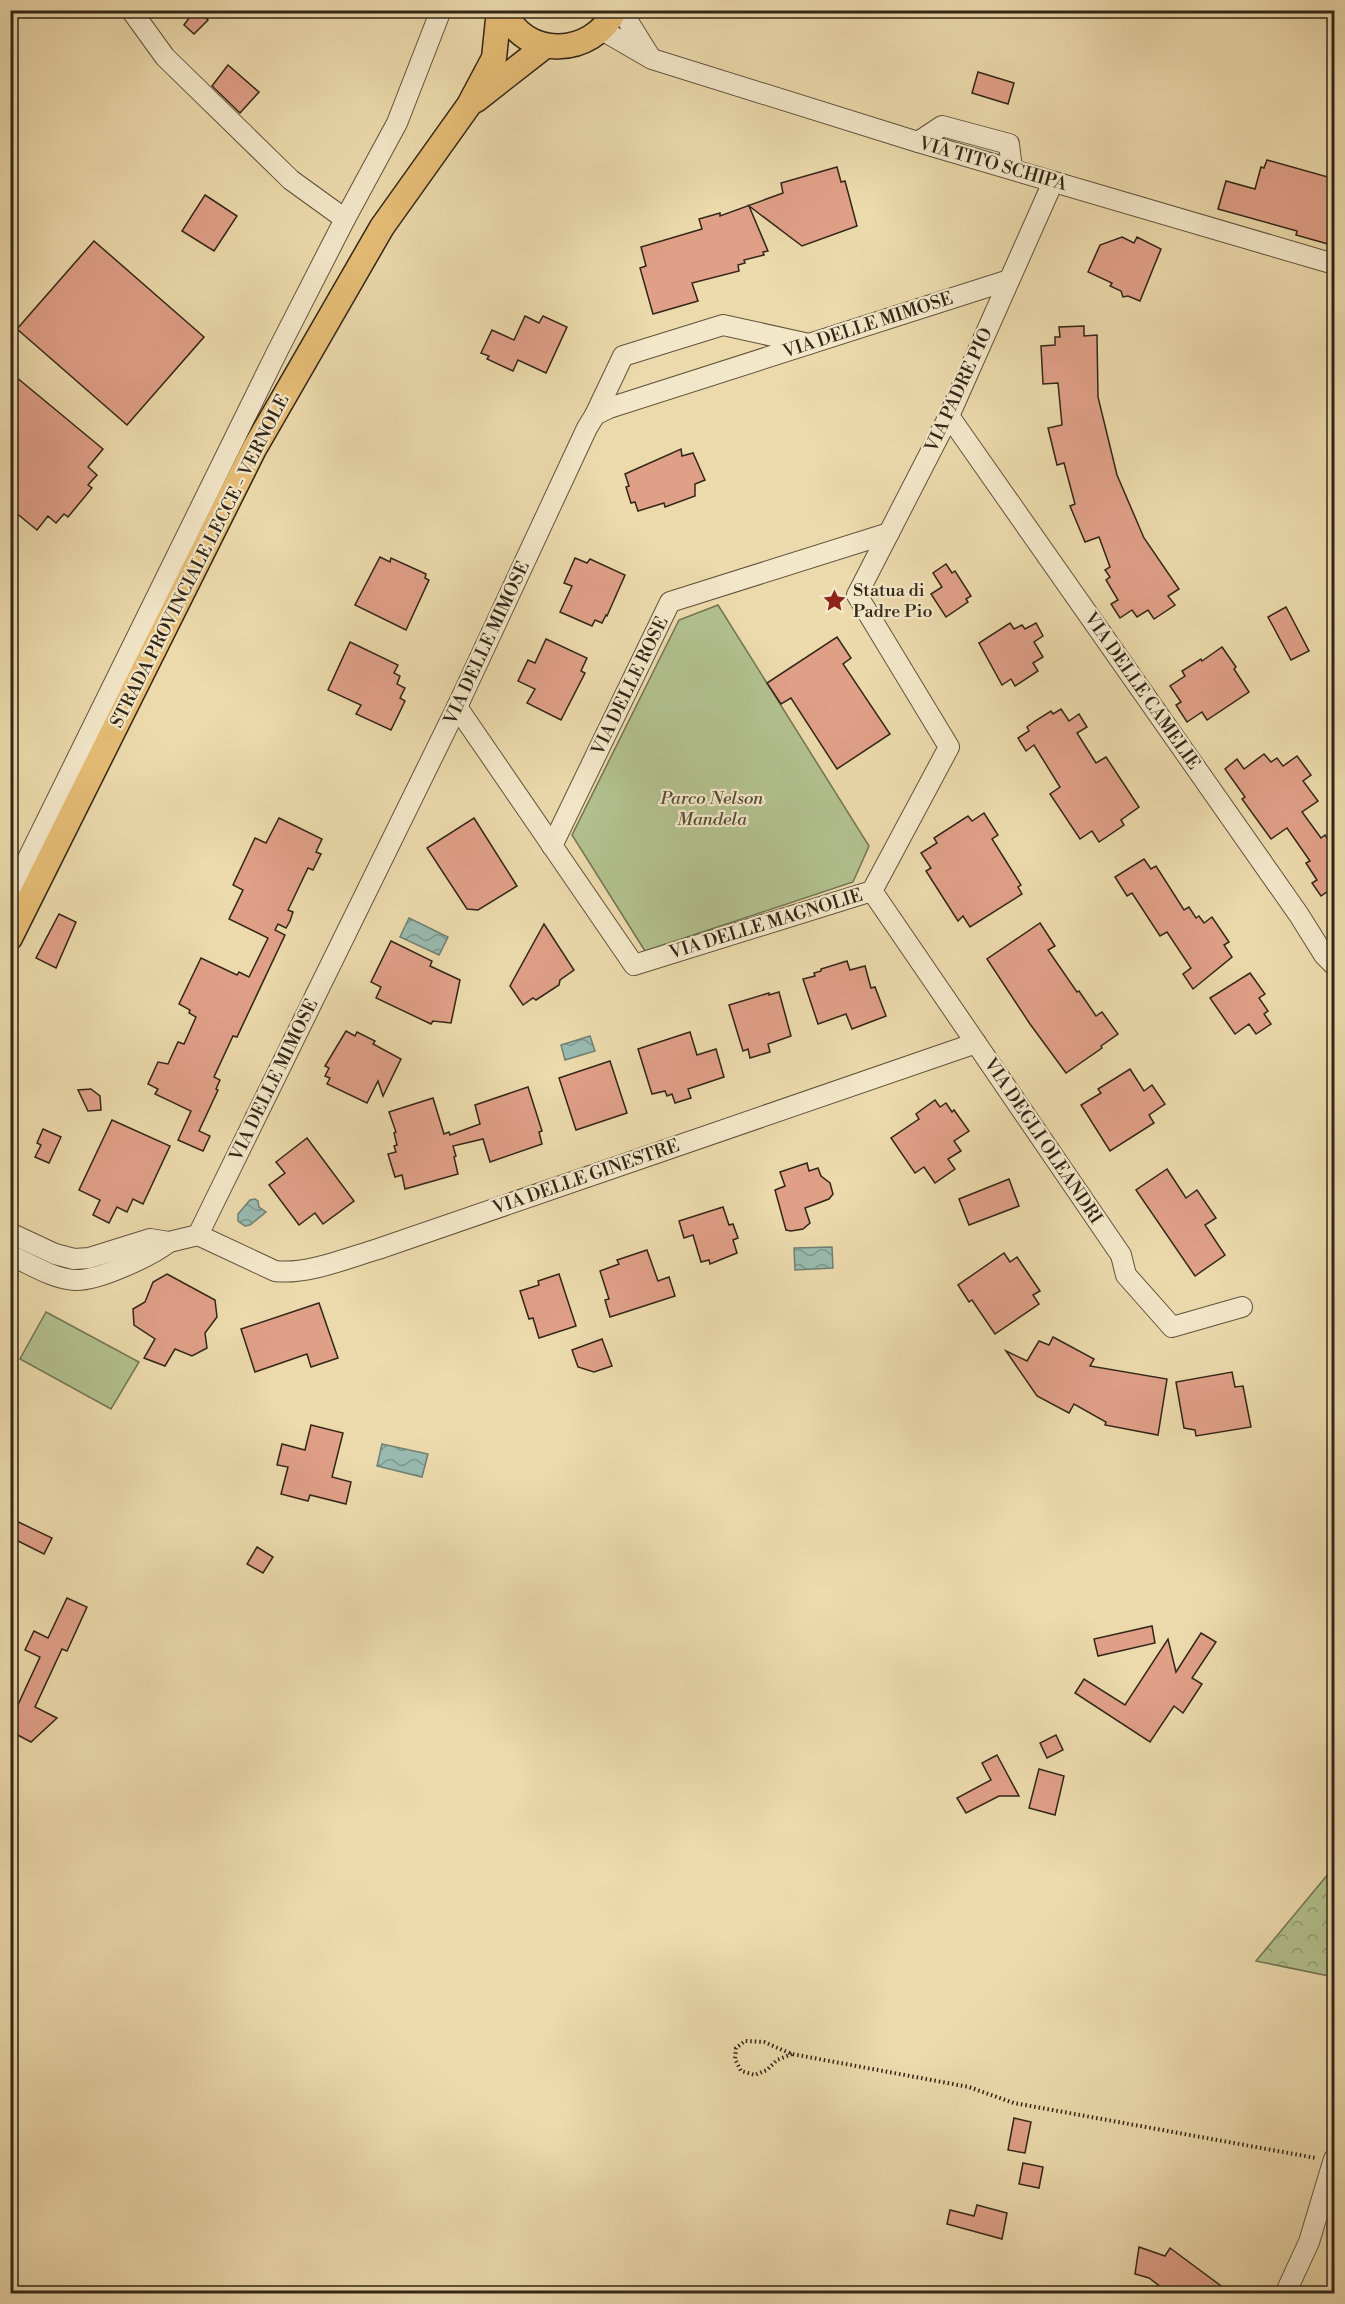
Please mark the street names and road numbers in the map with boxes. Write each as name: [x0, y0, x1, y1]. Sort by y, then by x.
street label: VIA TITO SCHIPA: [915, 132, 1070, 196]
street label: VIA DELLE MIMOSE: [779, 287, 956, 364]
street label: VIA PADRE PIO: [920, 324, 998, 457]
street label: STRADA PROVINCIALE LECCE - VERNOLE: [105, 390, 295, 732]
street label: VIA DELLE MIMOSE: [439, 558, 535, 729]
street label: VIA DELLE CAMELIE: [1078, 607, 1205, 774]
street label: VIA DELLE ROSE: [586, 613, 673, 760]
street label: VIA DELLE MAGNOLIE: [666, 884, 866, 965]
street label: VIA DELLE MIMOSE: [224, 995, 323, 1166]
street label: VIA DEGLI OLEANDRI: [978, 1053, 1107, 1229]
street label: VIA DELLE GINESTRE: [489, 1134, 682, 1220]

